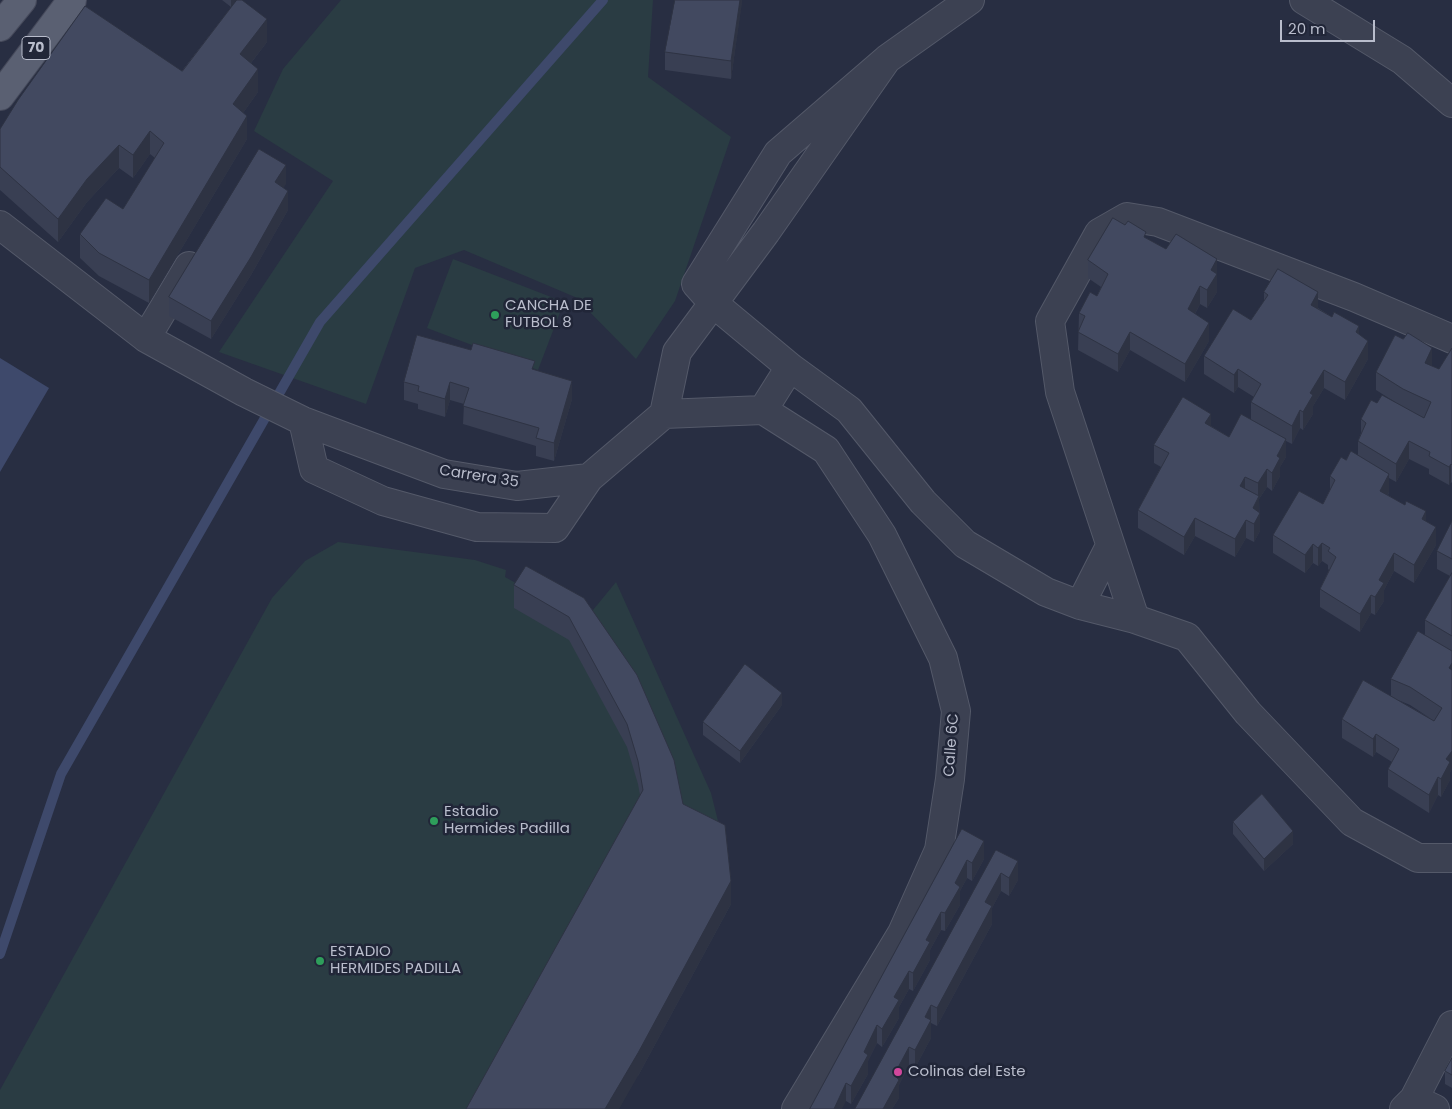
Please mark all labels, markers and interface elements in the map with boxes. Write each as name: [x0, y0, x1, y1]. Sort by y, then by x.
scale bar: [1282, 10, 1377, 42]
text: 20 m: [1288, 18, 1326, 39]
road number: 70: [22, 36, 50, 59]
place label: CANCHA DE FUTBOL 8: [505, 297, 592, 332]
marker: CANCHA DE FUTBOL 8: [489, 309, 501, 321]
street label: Carrera 35: [438, 462, 520, 492]
street label: Calle 6C: [941, 713, 963, 777]
place label: Estadio Hermides Padilla: [444, 803, 570, 838]
marker: Estadio Hermides Padilla: [428, 815, 440, 827]
place label: ESTADIO HERMIDES PADILLA: [330, 943, 461, 978]
marker: ESTADIO HERMIDES PADILLA: [314, 955, 326, 967]
place label: Colinas del Este: [908, 1063, 1026, 1081]
marker: Colinas del Este: [892, 1066, 904, 1078]

